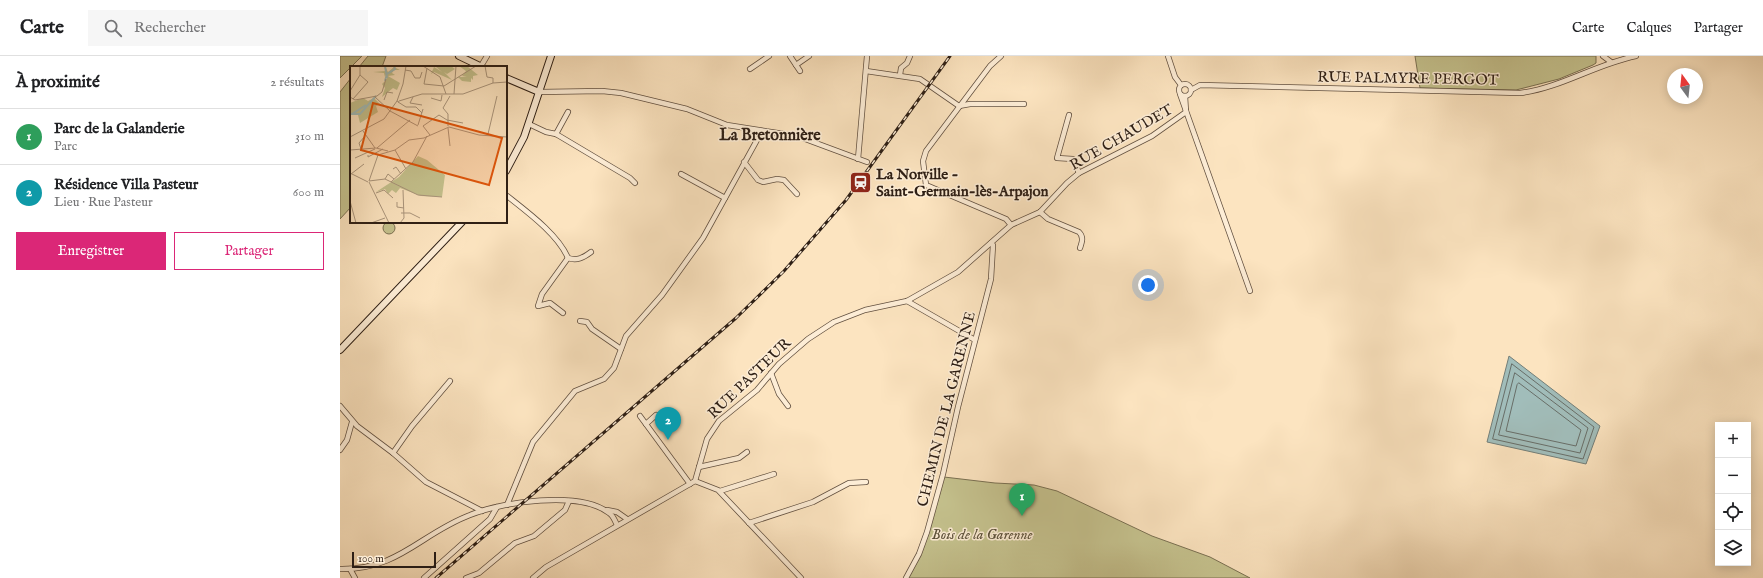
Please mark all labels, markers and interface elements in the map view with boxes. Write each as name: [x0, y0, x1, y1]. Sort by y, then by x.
search box: [88, 10, 368, 46]
text: Carte: [20, 16, 64, 40]
icon: search: [102, 17, 124, 39]
text: Rechercher: [134, 18, 206, 37]
text: Carte: [1572, 19, 1604, 37]
text: Calques: [1626, 19, 1672, 37]
text: Partager: [1694, 19, 1743, 37]
inset map: [350, 66, 507, 223]
street label: RUE PALMYRE PERGOT: [1317, 67, 1499, 90]
north arrow: [1667, 68, 1703, 104]
text: À proximité: [16, 72, 100, 93]
text: 2 résultats: [270, 74, 324, 91]
street label: RUE CHAUDET: [1066, 100, 1176, 175]
text: Parc de la Galanderie: [54, 119, 185, 138]
district label: La Bretonnière: [719, 126, 821, 146]
text: 1: [27, 128, 31, 145]
text: 310 m: [295, 128, 324, 145]
text: Parc: [54, 138, 77, 155]
place label: La Norville - Saint-Germain-lès-Arpajon: [876, 165, 1049, 201]
station icon: La Norville - Saint-Germain-lès-Arpajon: [847, 170, 873, 196]
text: Résidence Villa Pasteur: [54, 175, 198, 194]
text: 2: [26, 184, 32, 201]
text: 600 m: [293, 184, 324, 201]
text: Lieu · Rue Pasteur: [54, 194, 153, 211]
button: Enregistrer: [16, 232, 166, 270]
button: Partager: [174, 232, 324, 270]
your location: [1138, 275, 1158, 295]
street label: CHEMIN DE LA GARENNE: [913, 310, 980, 509]
street label: RUE PASTEUR: [704, 333, 795, 423]
pin: 2: [655, 407, 681, 440]
map controls: [1715, 422, 1751, 566]
button: +: [1715, 422, 1751, 458]
button: −: [1715, 458, 1751, 494]
pin: 1: [1009, 483, 1035, 516]
button: locate: [1715, 494, 1751, 530]
park label: Bois de la Garenne: [931, 525, 1033, 544]
button: layers: [1715, 530, 1751, 566]
scale bar: [352, 550, 436, 569]
text: 100 m: [358, 552, 384, 566]

